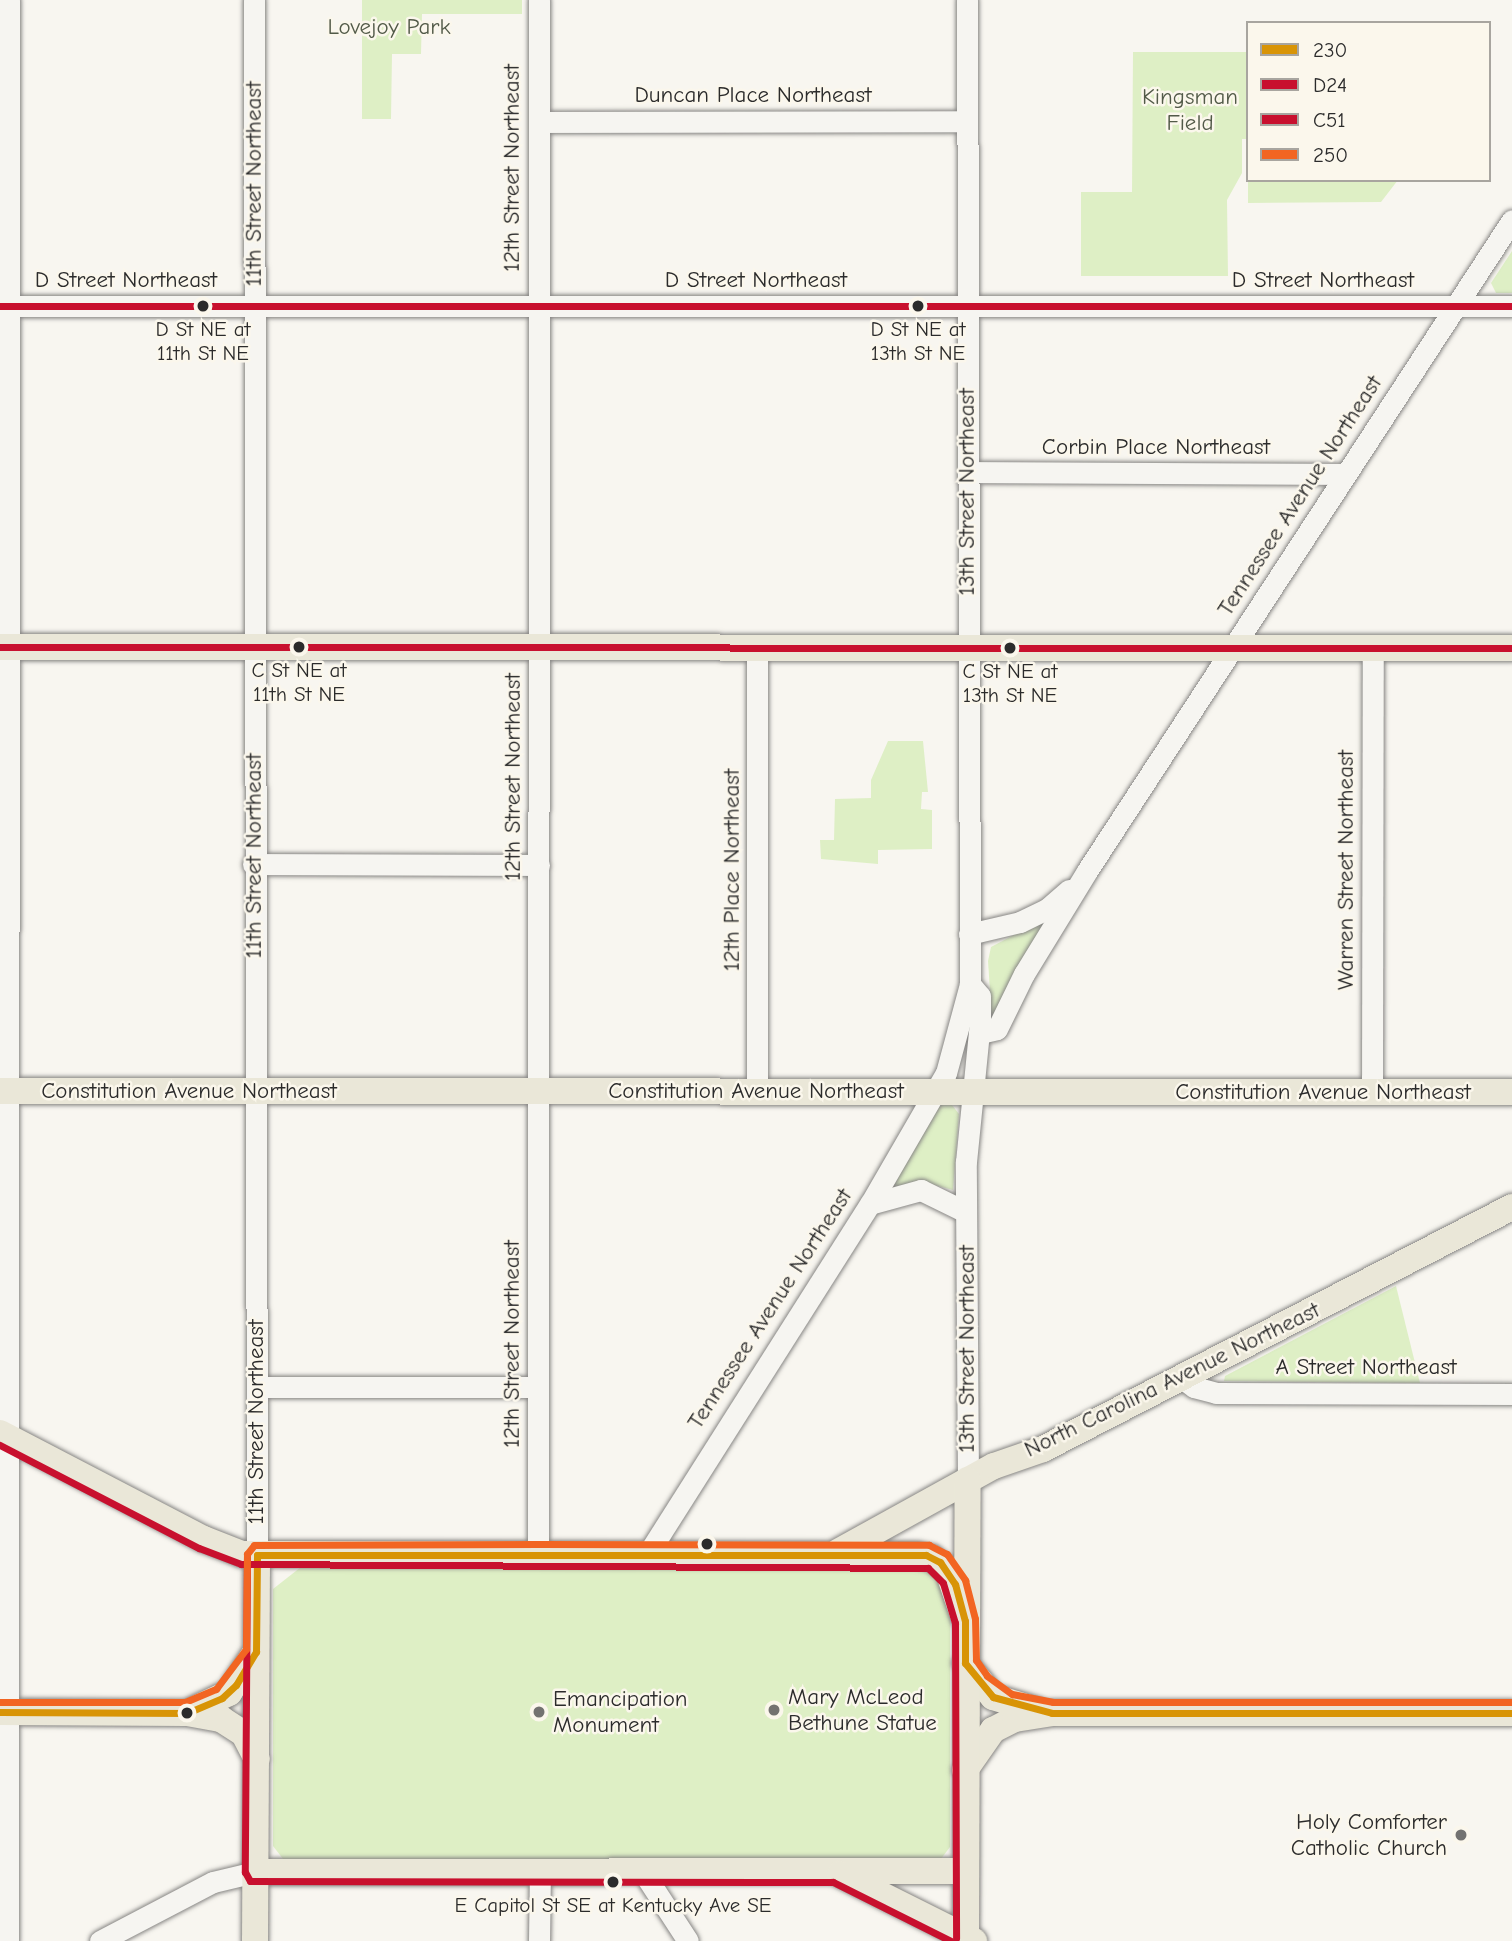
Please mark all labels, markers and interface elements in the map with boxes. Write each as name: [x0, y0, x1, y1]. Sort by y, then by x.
park label: Lovejoy Park: [327, 13, 451, 41]
legend: [1246, 21, 1491, 182]
text: 230: [1313, 38, 1347, 62]
street label: 12th Street Northeast: [498, 64, 526, 272]
text: D24: [1313, 73, 1347, 97]
street label: Duncan Place Northeast: [634, 81, 872, 109]
street label: 11th Street Northeast: [240, 82, 268, 286]
park label: Kingsman Field: [1142, 83, 1238, 137]
text: C51: [1313, 108, 1346, 132]
text: 250: [1313, 143, 1348, 167]
street label: D Street Northeast: [35, 266, 217, 294]
street label: D Street Northeast: [665, 266, 847, 294]
street label: D Street Northeast: [1232, 266, 1414, 294]
marker: D St NE at 11th St NE: [196, 299, 210, 313]
marker: D St NE at 13th St NE: [911, 299, 925, 313]
place label: D St NE at 11th St NE: [155, 316, 251, 366]
place label: D St NE at 13th St NE: [870, 316, 966, 366]
street label: Tennessee Avenue Northeast: [1212, 371, 1388, 621]
street label: 13th Street Northeast: [953, 388, 981, 596]
street label: Corbin Place Northeast: [1042, 433, 1270, 461]
marker: C St NE at 11th St NE: [292, 640, 306, 654]
marker: C St NE at 13th St NE: [1003, 641, 1017, 655]
place label: C St NE at 11th St NE: [252, 657, 346, 707]
place label: C St NE at 13th St NE: [963, 658, 1057, 708]
street label: 12th Street Northeast: [499, 673, 527, 881]
street label: Warren Street Northeast: [1332, 750, 1360, 990]
street label: 11th Street Northeast: [240, 754, 268, 958]
street label: 12th Place Northeast: [718, 769, 746, 971]
street label: Constitution Avenue Northeast: [41, 1077, 337, 1105]
street label: Constitution Avenue Northeast: [608, 1077, 904, 1105]
street label: Constitution Avenue Northeast: [1175, 1078, 1471, 1106]
street label: Tennessee Avenue Northeast: [682, 1184, 858, 1434]
street label: 12th Street Northeast: [498, 1240, 526, 1448]
street label: 13th Street Northeast: [953, 1245, 981, 1453]
street label: North Carolina Avenue Northeast: [1020, 1296, 1324, 1464]
street label: 11th Street Northeast: [242, 1320, 270, 1524]
street label: A Street Northeast: [1275, 1353, 1457, 1381]
unlabelled marker: [700, 1537, 714, 1551]
place label: Mary McLeod Bethune Statue: [788, 1683, 937, 1737]
place label: Emancipation Monument: [553, 1685, 688, 1739]
marker: Mary McLeod Bethune Statue: [766, 1702, 782, 1718]
marker: Emancipation Monument: [531, 1704, 547, 1720]
unlabelled marker: [180, 1706, 194, 1720]
place label: Holy Comforter Catholic Church: [1291, 1808, 1447, 1862]
marker: Holy Comforter Catholic Church: [1453, 1827, 1469, 1843]
marker: E Capitol St SE at Kentucky Ave SE: [606, 1875, 620, 1889]
place label: E Capitol St SE at Kentucky Ave SE: [455, 1892, 771, 1918]

